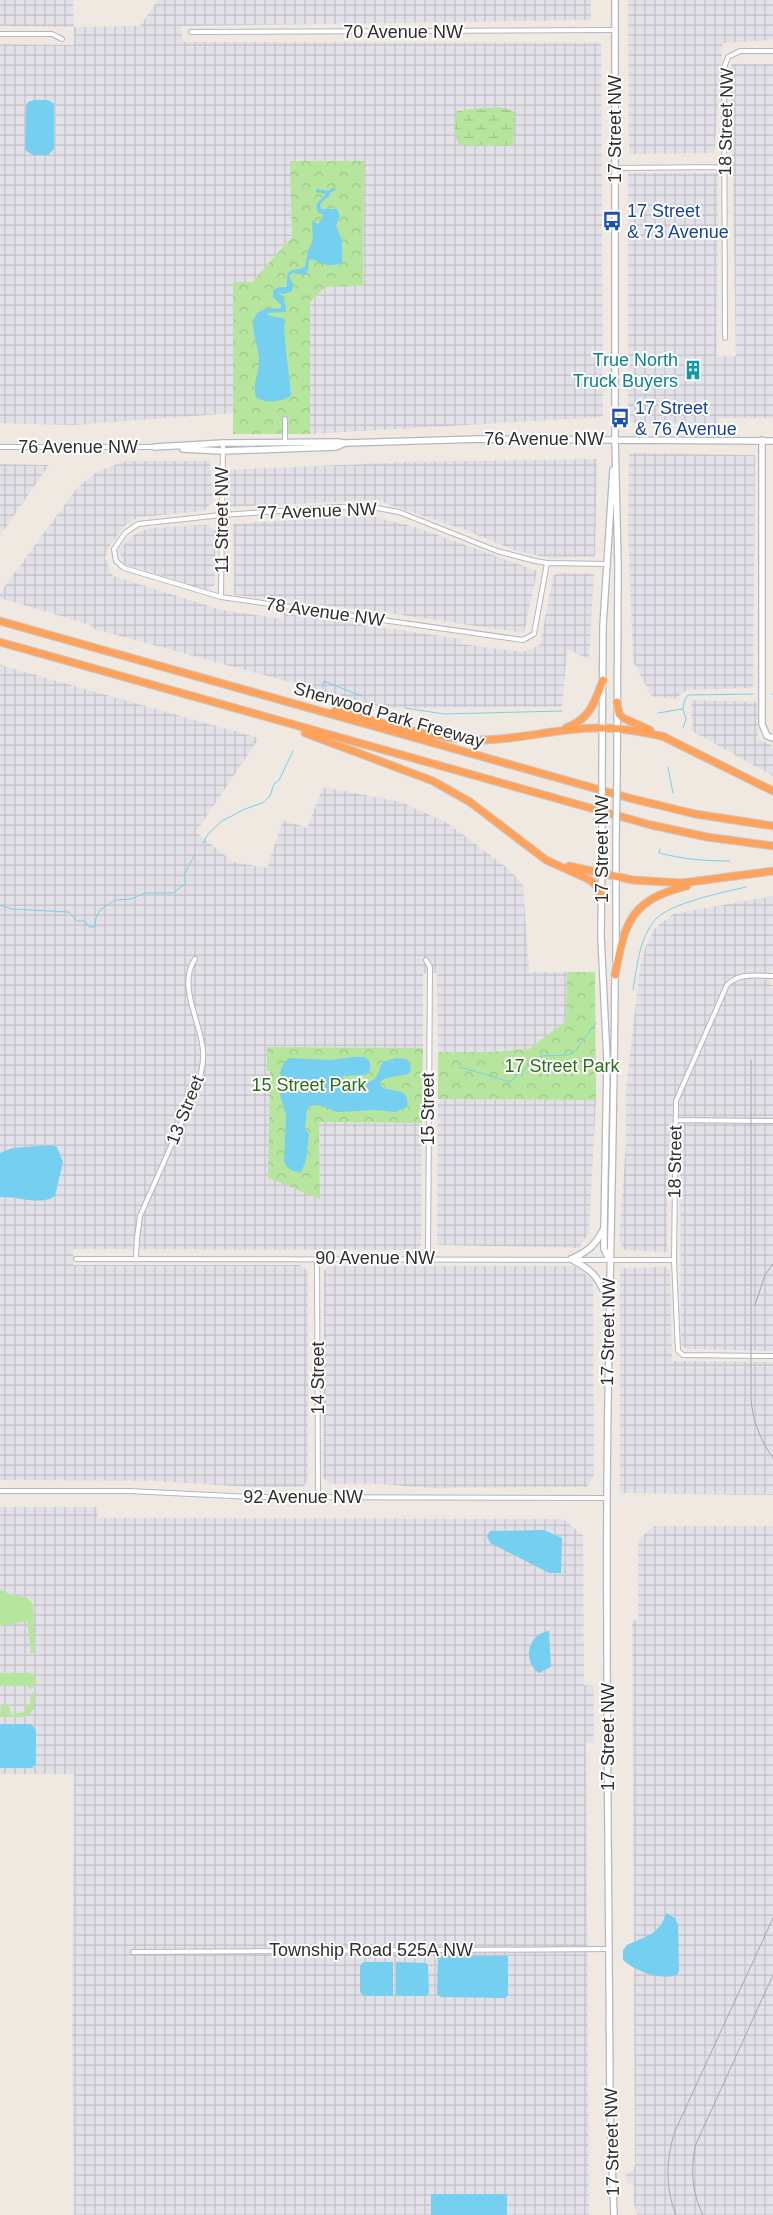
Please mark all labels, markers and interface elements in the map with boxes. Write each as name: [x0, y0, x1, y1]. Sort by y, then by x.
street label: 70 Avenue NW: [343, 22, 463, 42]
street label: 18 Street NW: [715, 68, 737, 176]
street label: 17 Street NW: [605, 75, 625, 183]
place label: 17 Street & 73 Avenue: [627, 201, 729, 242]
bus stop icon: 17 Street & 73 Avenue: [601, 210, 623, 232]
place label: True North Truck Buyers: [573, 350, 678, 391]
building icon: True North Truck Buyers: [682, 359, 704, 381]
place label: 17 Street & 76 Avenue: [635, 398, 737, 439]
bus stop icon: 17 Street & 76 Avenue: [609, 407, 631, 429]
street label: 76 Avenue NW: [484, 429, 604, 449]
street label: 76 Avenue NW: [18, 437, 138, 457]
street label: 11 Street NW: [212, 467, 232, 573]
street label: 77 Avenue NW: [257, 499, 377, 523]
street label: 78 Avenue NW: [264, 594, 386, 630]
street label: Sherwood Park Freeway: [292, 678, 486, 752]
street label: 17 Street NW: [592, 795, 612, 903]
park label: 17 Street Park: [504, 1056, 621, 1076]
street label: 13 Street: [162, 1072, 208, 1148]
street label: 15 Street: [418, 1072, 438, 1146]
park label: 15 Street Park: [251, 1075, 368, 1095]
street label: 18 Street: [664, 1125, 686, 1199]
street label: 90 Avenue NW: [315, 1248, 435, 1268]
street label: 17 Street NW: [597, 1278, 619, 1386]
street label: 14 Street: [308, 1341, 328, 1415]
street label: 92 Avenue NW: [243, 1487, 363, 1507]
street label: 17 Street NW: [598, 1683, 618, 1791]
street label: Township Road 525A NW: [269, 1940, 473, 1960]
street label: 17 Street NW: [601, 2088, 623, 2196]

